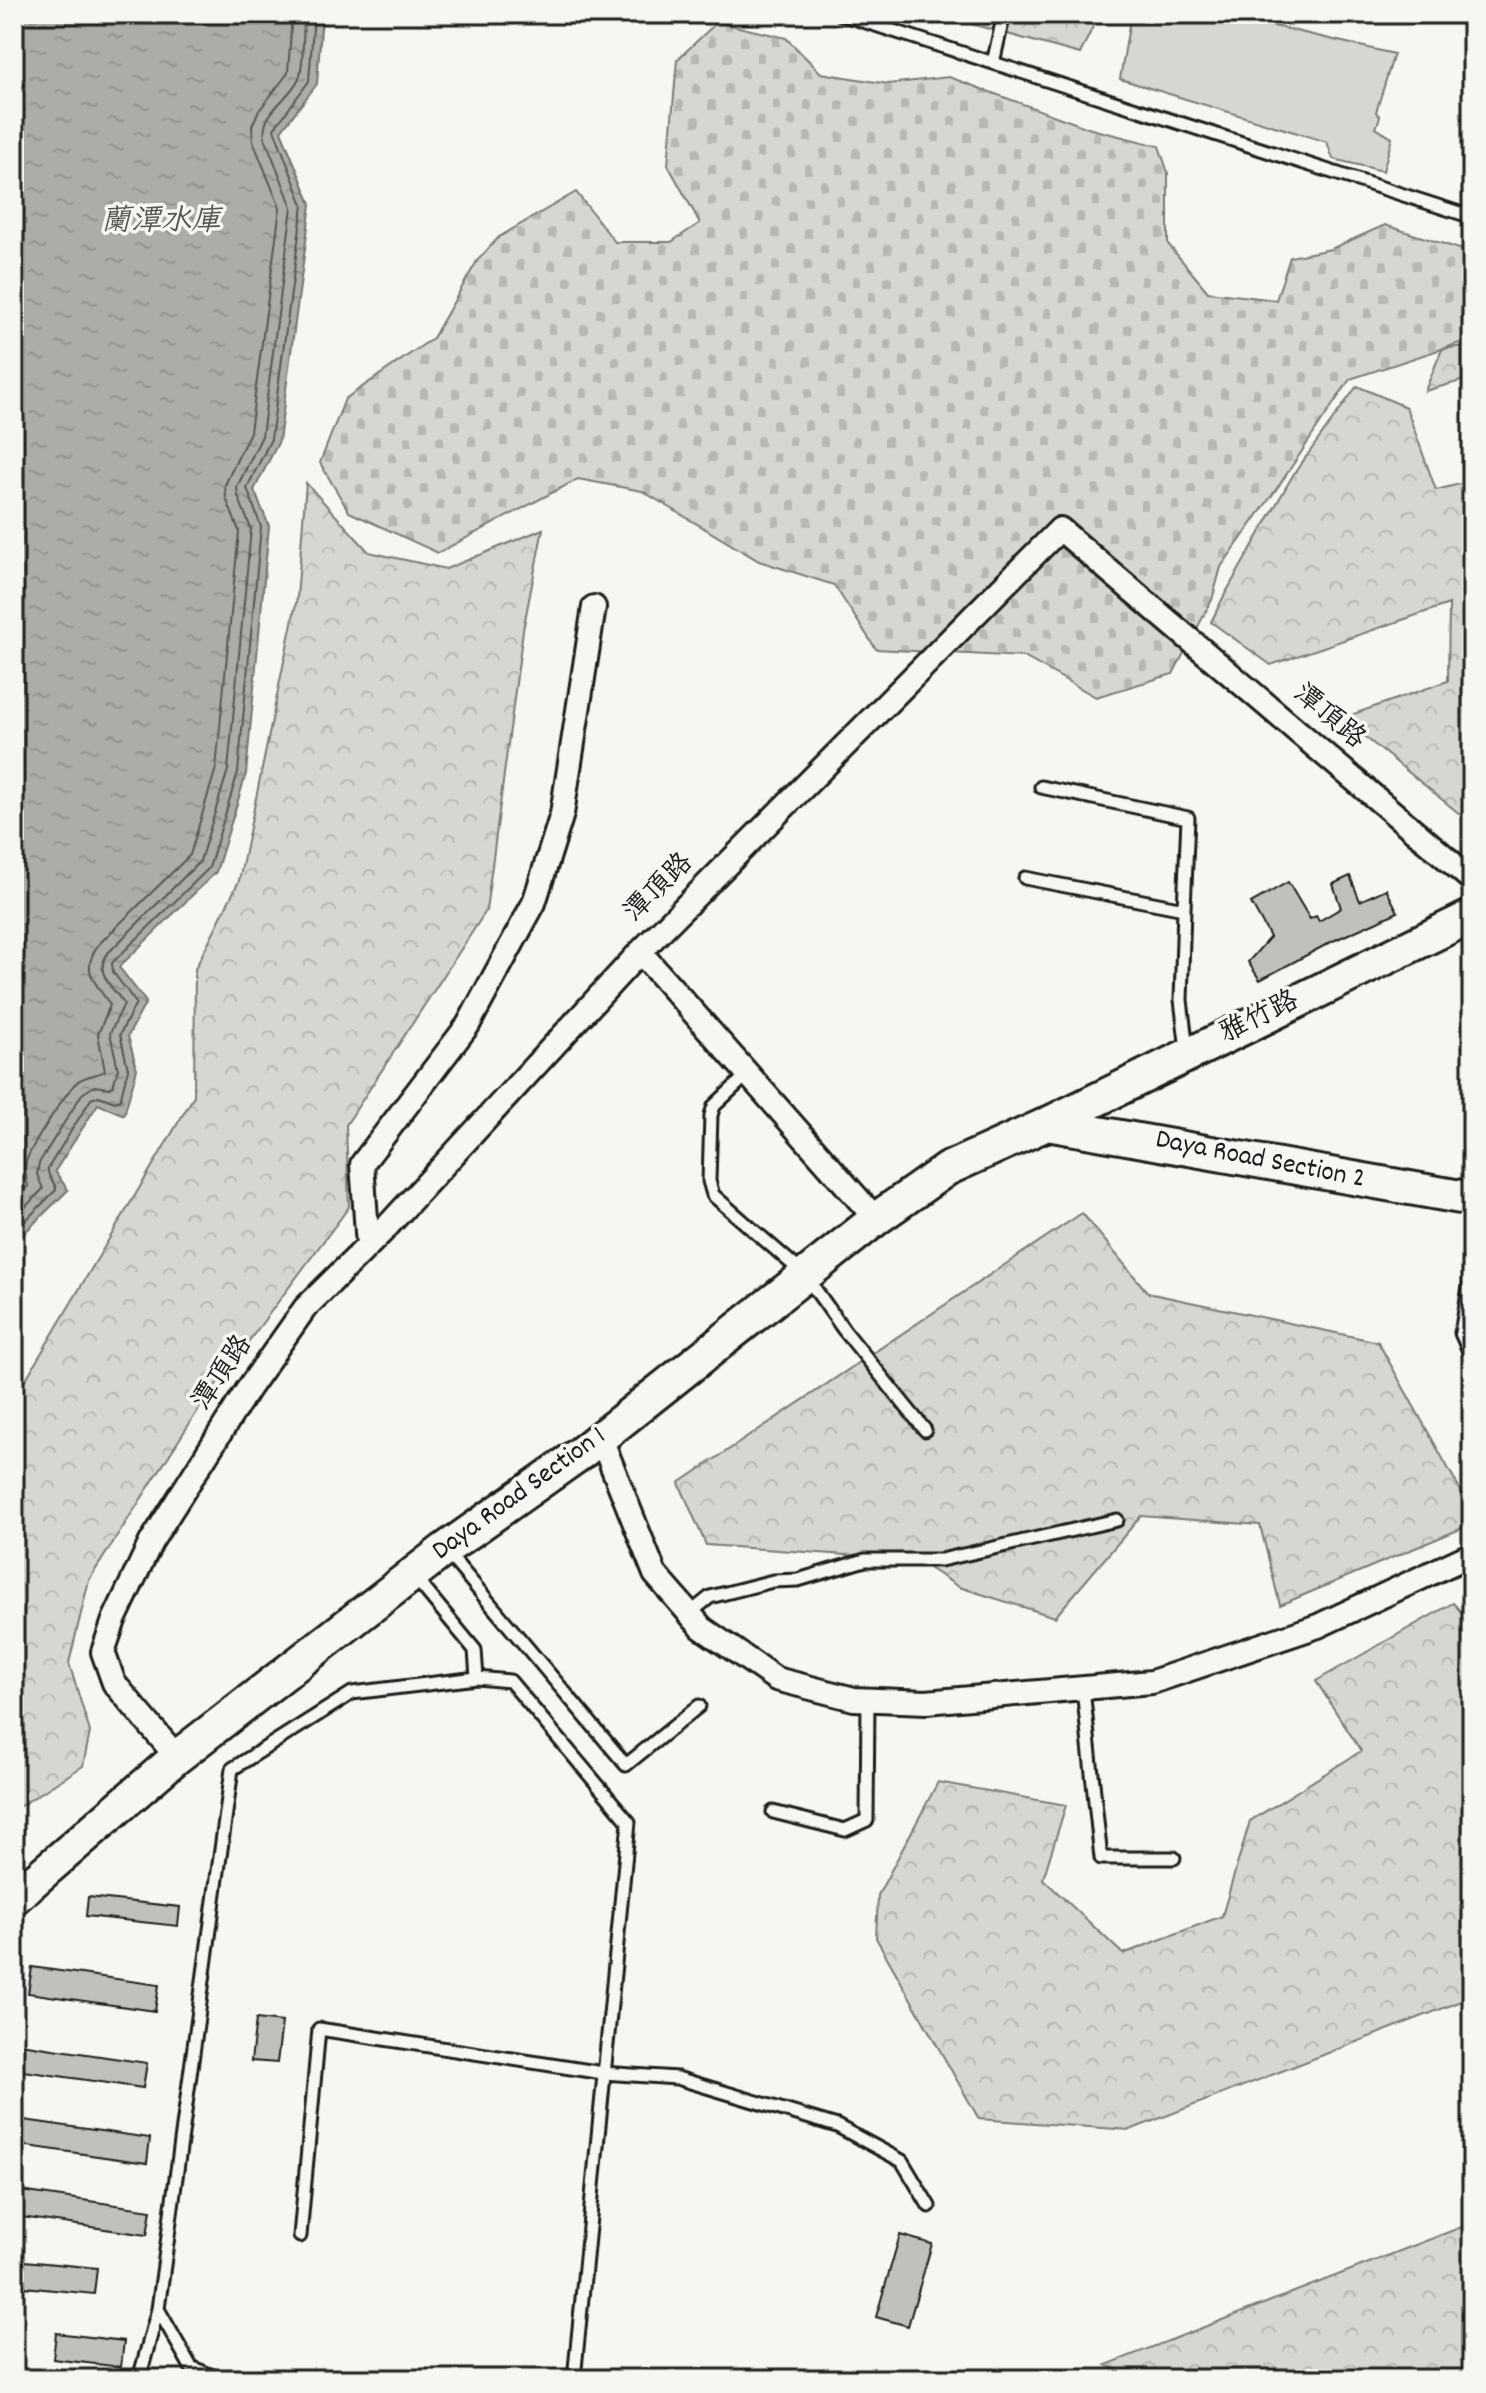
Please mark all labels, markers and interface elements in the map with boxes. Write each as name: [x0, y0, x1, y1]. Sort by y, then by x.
water label: 蘭潭水庫: [101, 202, 224, 245]
street label: 潭頂路: [1283, 676, 1373, 760]
street label: 潭頂路: [616, 845, 704, 933]
street label: 雅竹路: [1213, 983, 1307, 1055]
street label: Daya Road Section 2: [1152, 1121, 1368, 1201]
street label: 潭頂路: [184, 1328, 264, 1420]
street label: Daya Road Section 1: [425, 1418, 615, 1572]

